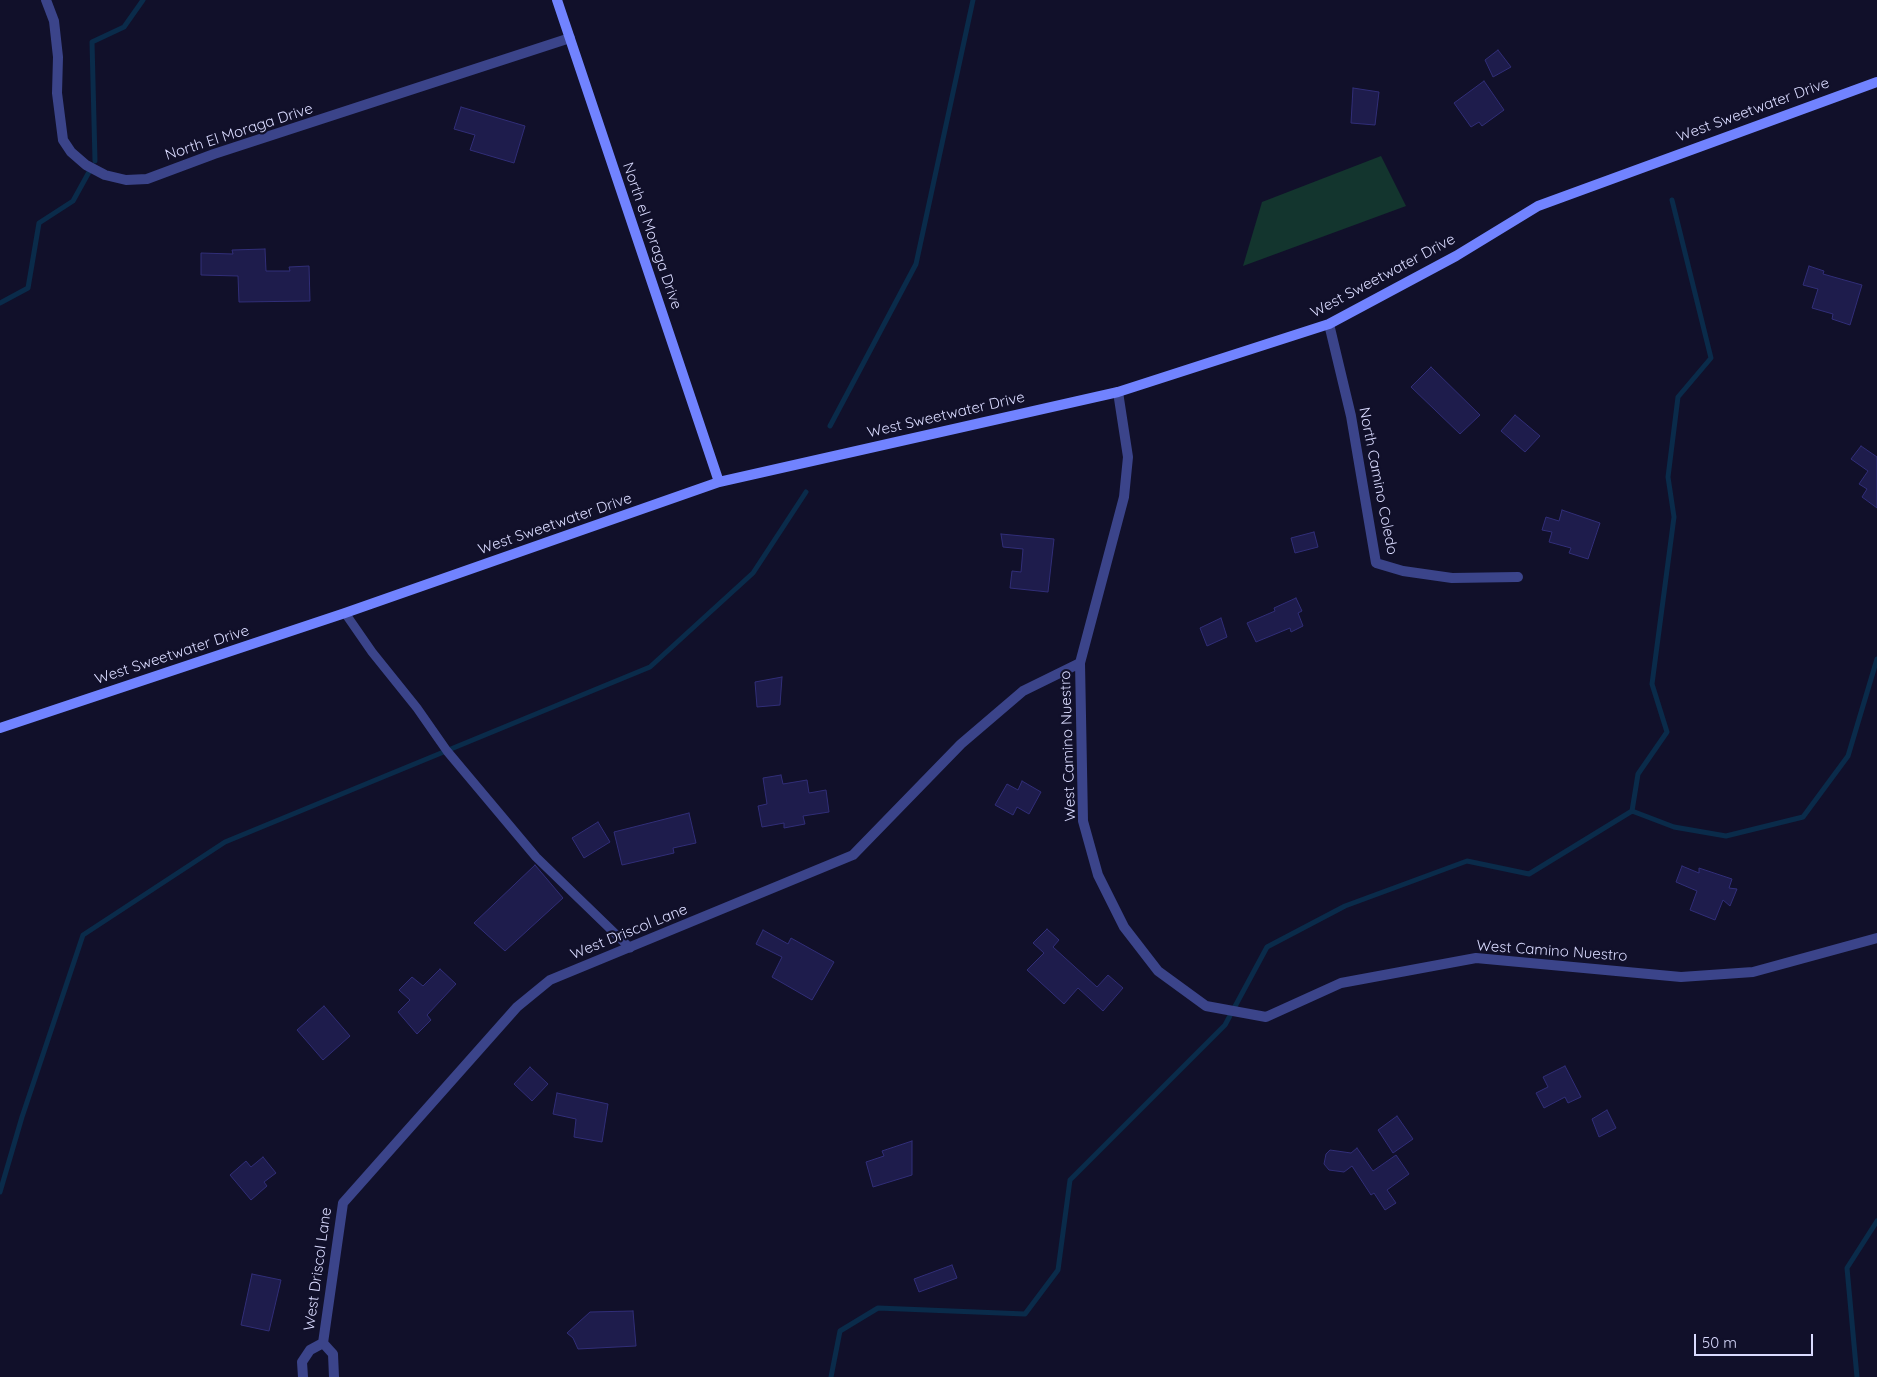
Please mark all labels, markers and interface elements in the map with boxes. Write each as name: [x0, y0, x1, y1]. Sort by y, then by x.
street label: West Sweetwater Drive: [1674, 74, 1832, 146]
street label: North El Moraga Drive: [163, 100, 315, 164]
street label: North el Moraga Drive: [618, 160, 686, 312]
street label: West Sweetwater Drive: [1308, 230, 1458, 322]
street label: West Sweetwater Drive: [865, 388, 1027, 442]
street label: North Camino Coledo: [1355, 406, 1401, 556]
street label: West Sweetwater Drive: [476, 489, 634, 559]
street label: West Sweetwater Drive: [93, 622, 251, 688]
street label: West Camino Nuestro: [1056, 670, 1080, 822]
street label: West Driscol Lane: [568, 900, 690, 964]
street label: West Camino Nuestro: [1476, 937, 1628, 965]
street label: West Driscol Lane: [300, 1206, 336, 1332]
scale bar: [1697, 1324, 1816, 1356]
text: 50 m: [1702, 1333, 1737, 1352]

